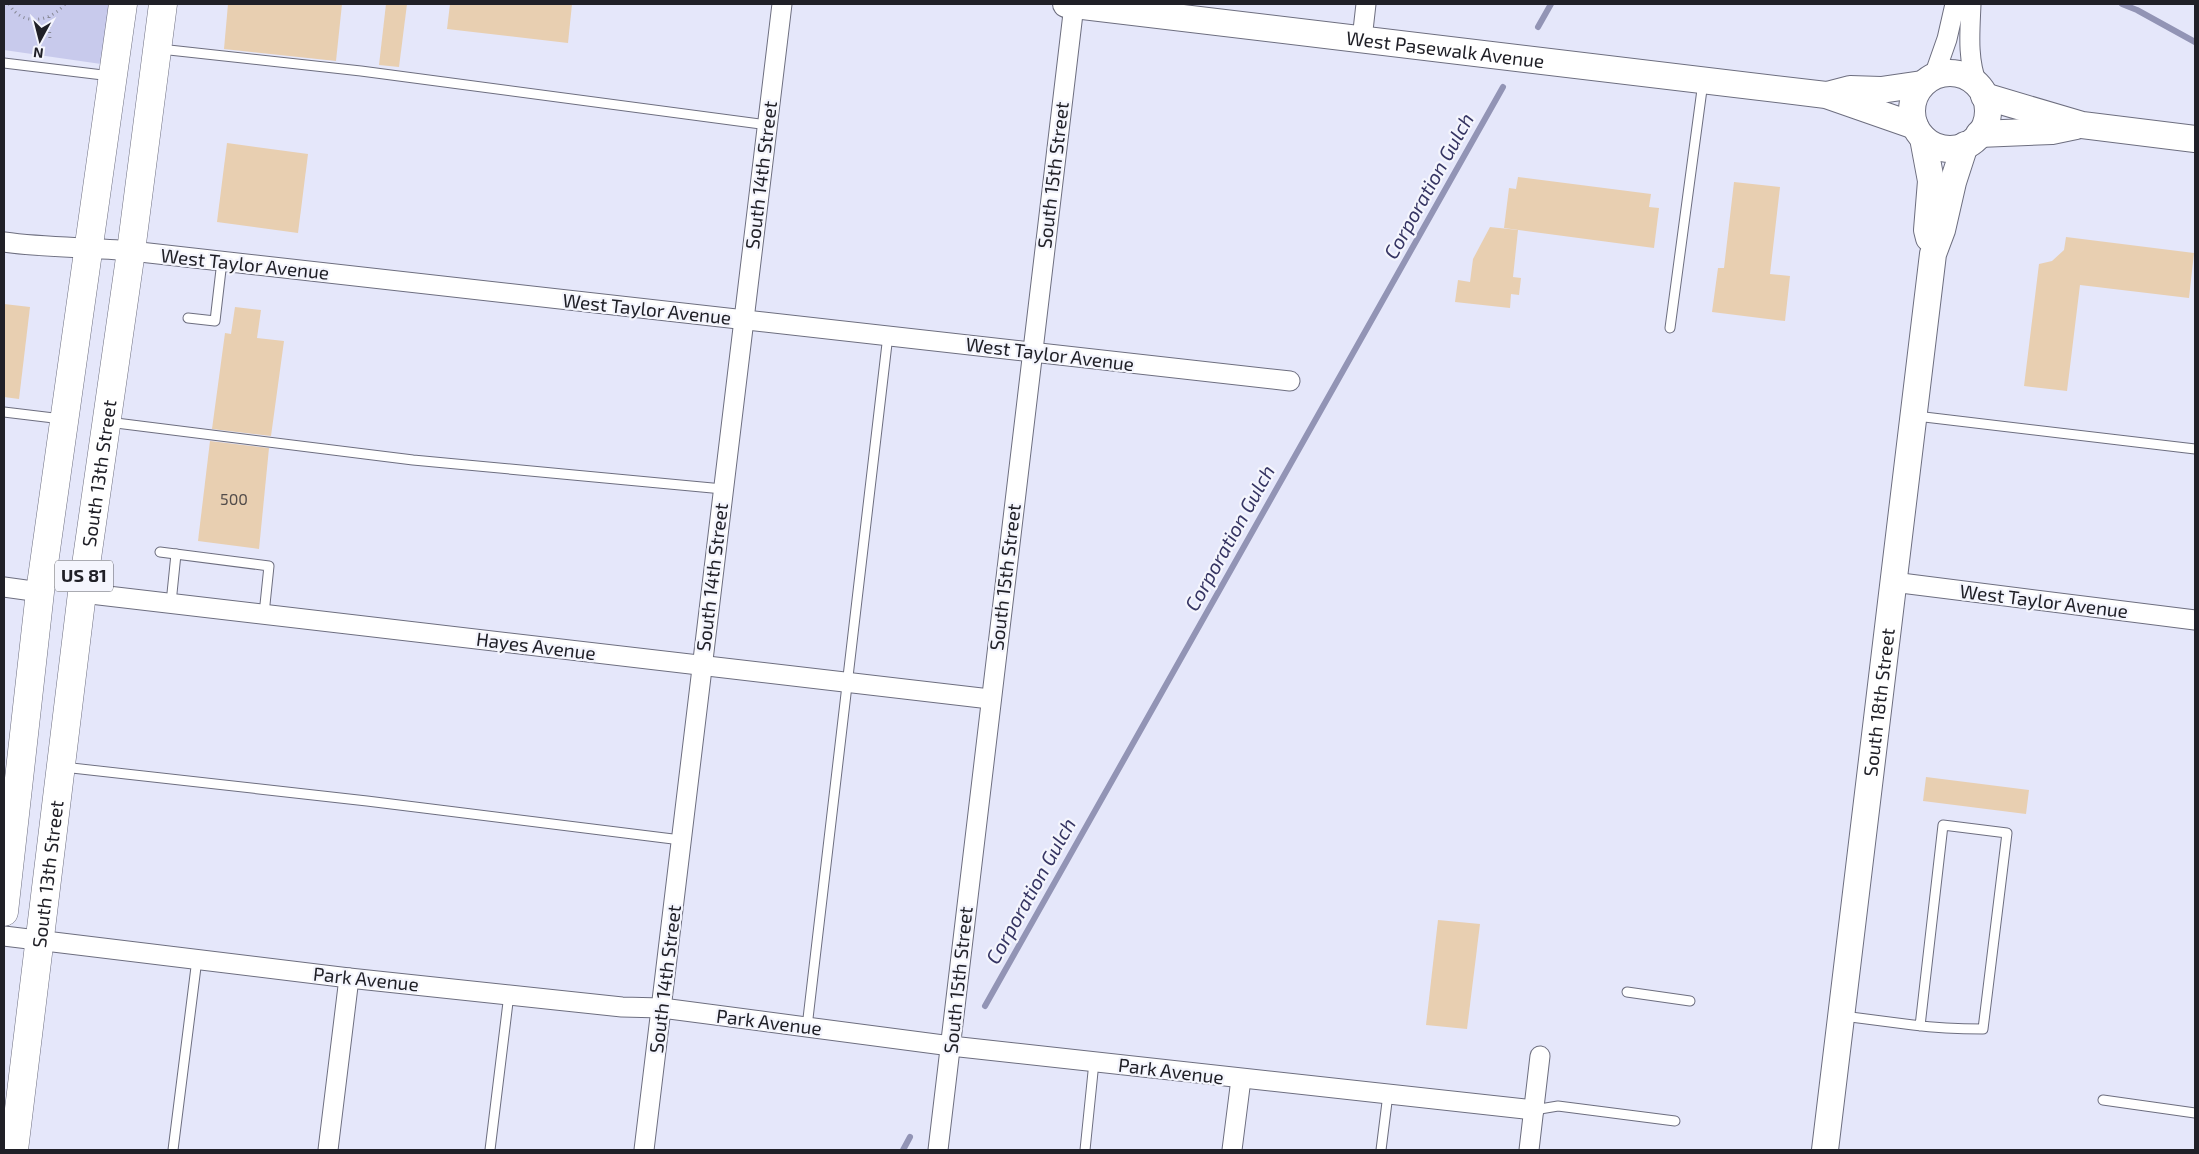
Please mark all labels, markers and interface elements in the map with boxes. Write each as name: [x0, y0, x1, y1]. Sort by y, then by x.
north arrow: [15, 15, 65, 65]
street label: West Pasewalk Avenue: [1345, 26, 1546, 72]
text: N: [32, 44, 44, 62]
street label: South 14th Street: [740, 99, 781, 250]
street label: South 15th Street: [1032, 100, 1073, 250]
water label: Corporation Gulch: [1378, 108, 1478, 263]
street label: West Taylor Avenue: [160, 243, 330, 284]
street label: West Taylor Avenue: [562, 288, 732, 329]
street label: West Taylor Avenue: [965, 332, 1136, 375]
street label: South 13th Street: [77, 398, 121, 548]
water label: Corporation Gulch: [1179, 460, 1279, 615]
house number: 500: [220, 489, 248, 508]
street label: South 14th Street: [691, 501, 732, 652]
street label: South 15th Street: [984, 502, 1025, 652]
road number: US 81: [55, 560, 113, 592]
street label: West Taylor Avenue: [1959, 579, 2130, 622]
street label: Hayes Avenue: [475, 627, 597, 664]
street label: South 18th Street: [1858, 627, 1899, 778]
street label: South 13th Street: [27, 799, 68, 949]
water label: Corporation Gulch: [980, 813, 1080, 968]
street label: South 14th Street: [644, 903, 685, 1054]
street label: South 15th Street: [938, 905, 977, 1055]
street label: Park Avenue: [312, 962, 420, 995]
street label: Park Avenue: [715, 1004, 823, 1039]
street label: Park Avenue: [1117, 1053, 1225, 1088]

